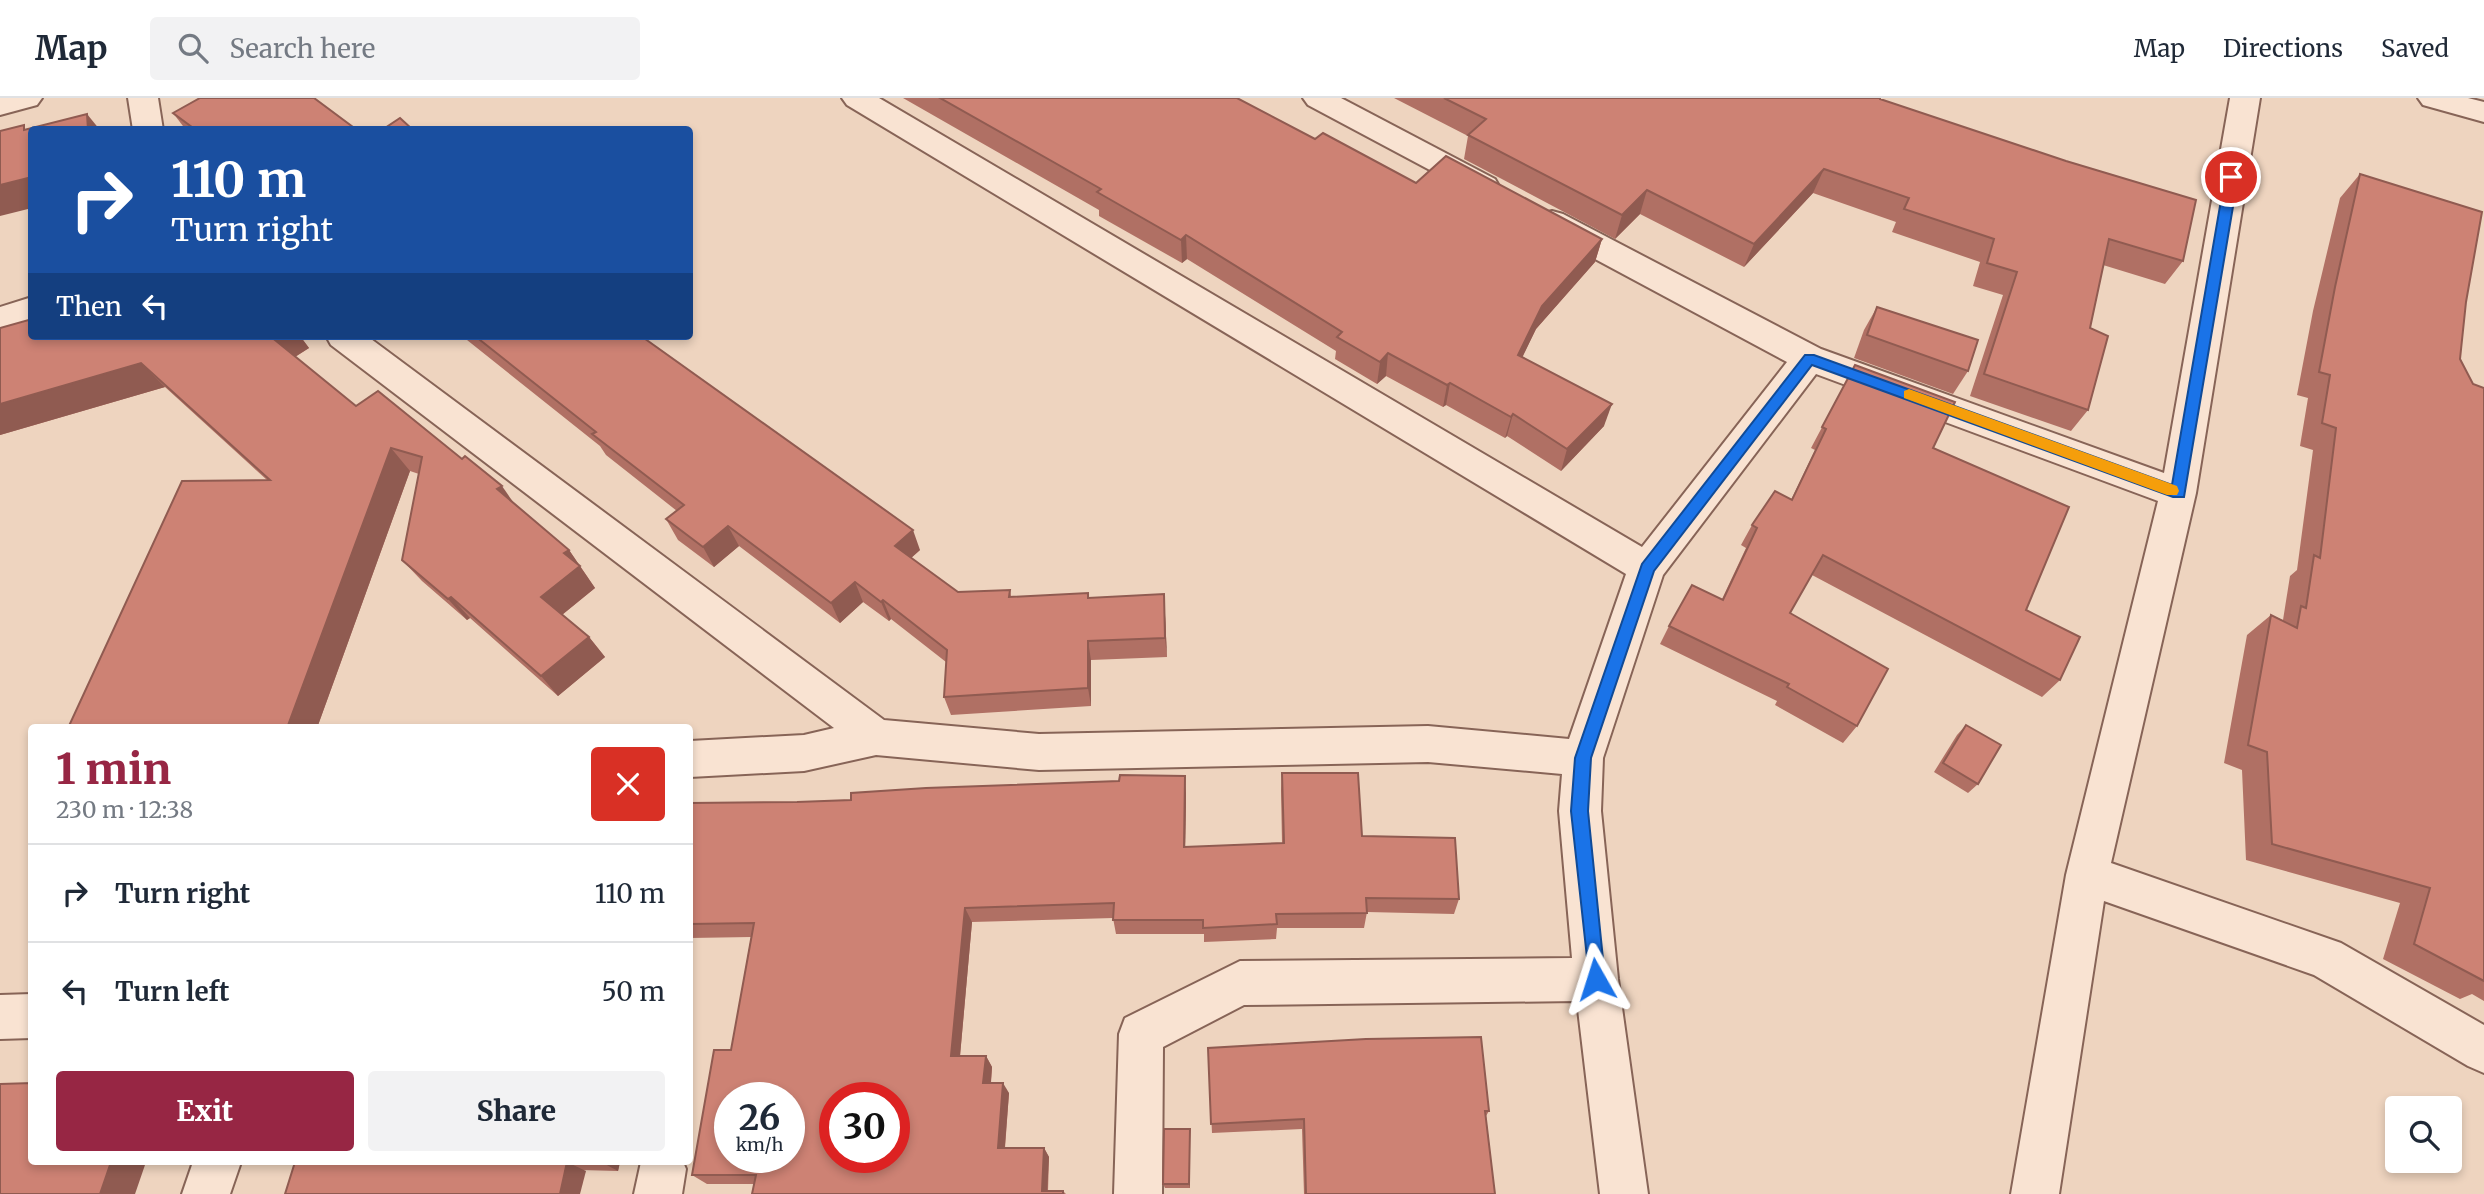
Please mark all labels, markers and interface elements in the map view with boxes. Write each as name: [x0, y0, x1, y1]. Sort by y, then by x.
search box: [150, 17, 640, 80]
text: Map: [35, 28, 108, 69]
icon: search: [174, 29, 212, 67]
text: Search here: [230, 32, 375, 65]
text: Map: [2134, 33, 2185, 64]
text: Directions: [2223, 33, 2343, 64]
text: Saved: [2381, 33, 2449, 64]
pin: [2201, 147, 2261, 207]
text: 110 m: [171, 149, 306, 210]
icon: right: [56, 154, 147, 245]
icon: arrive: [2212, 158, 2250, 196]
text: Turn right: [171, 210, 333, 250]
icon: left: [136, 287, 174, 325]
text: Then: [56, 290, 122, 323]
text: 1 min: [56, 743, 171, 795]
button: close: [591, 747, 665, 821]
text: 230 m · 12:38: [56, 795, 193, 824]
icon: right: [56, 874, 94, 912]
text: Turn right: [115, 877, 250, 910]
text: 110 m: [595, 877, 665, 910]
position arrow: [1559, 942, 1633, 1016]
icon: left: [56, 972, 94, 1010]
text: Turn left: [115, 975, 229, 1008]
text: 50 m: [601, 975, 665, 1008]
button: Exit: [56, 1071, 354, 1151]
button: Share: [368, 1071, 665, 1151]
speed limit sign: 30: [819, 1082, 910, 1173]
text: 26: [739, 1096, 780, 1140]
map controls: [2385, 1096, 2462, 1173]
button: search: [2385, 1096, 2462, 1173]
text: km/h: [736, 1133, 783, 1156]

